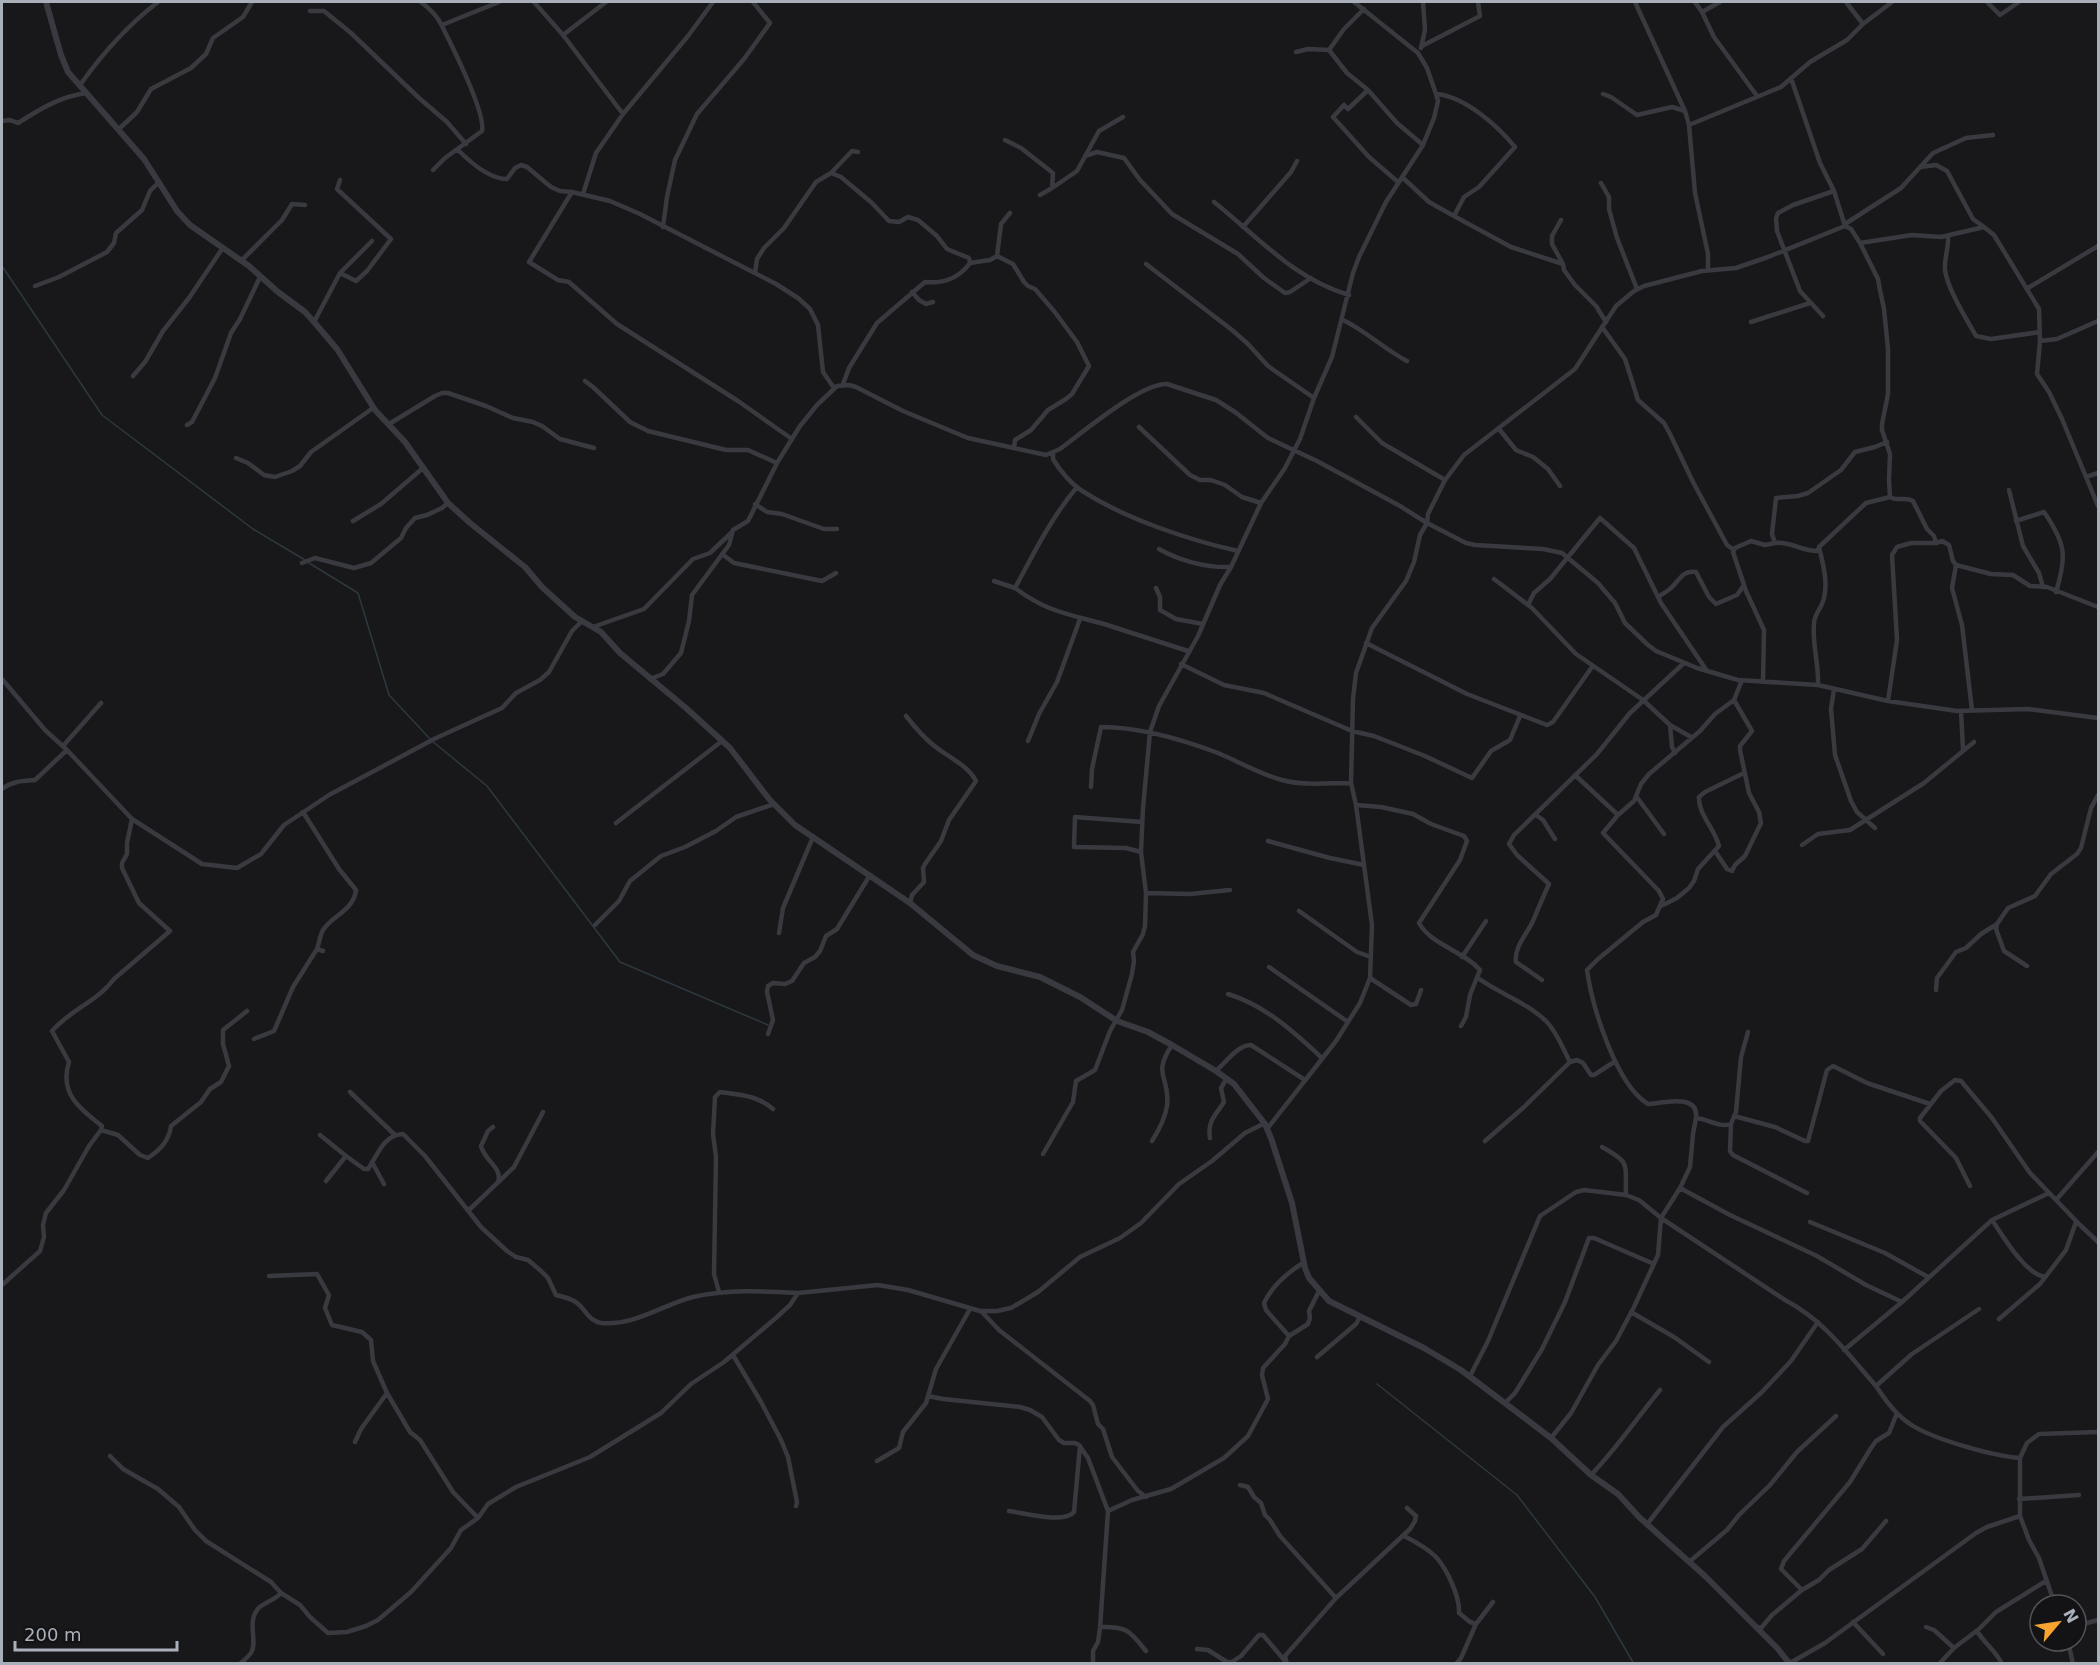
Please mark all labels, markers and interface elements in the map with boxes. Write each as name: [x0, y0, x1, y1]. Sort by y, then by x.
north arrow: [2028, 1593, 2088, 1653]
text: N: [2059, 1606, 2082, 1626]
scale bar: [15, 1614, 177, 1652]
text: 200 m: [24, 1624, 82, 1645]

